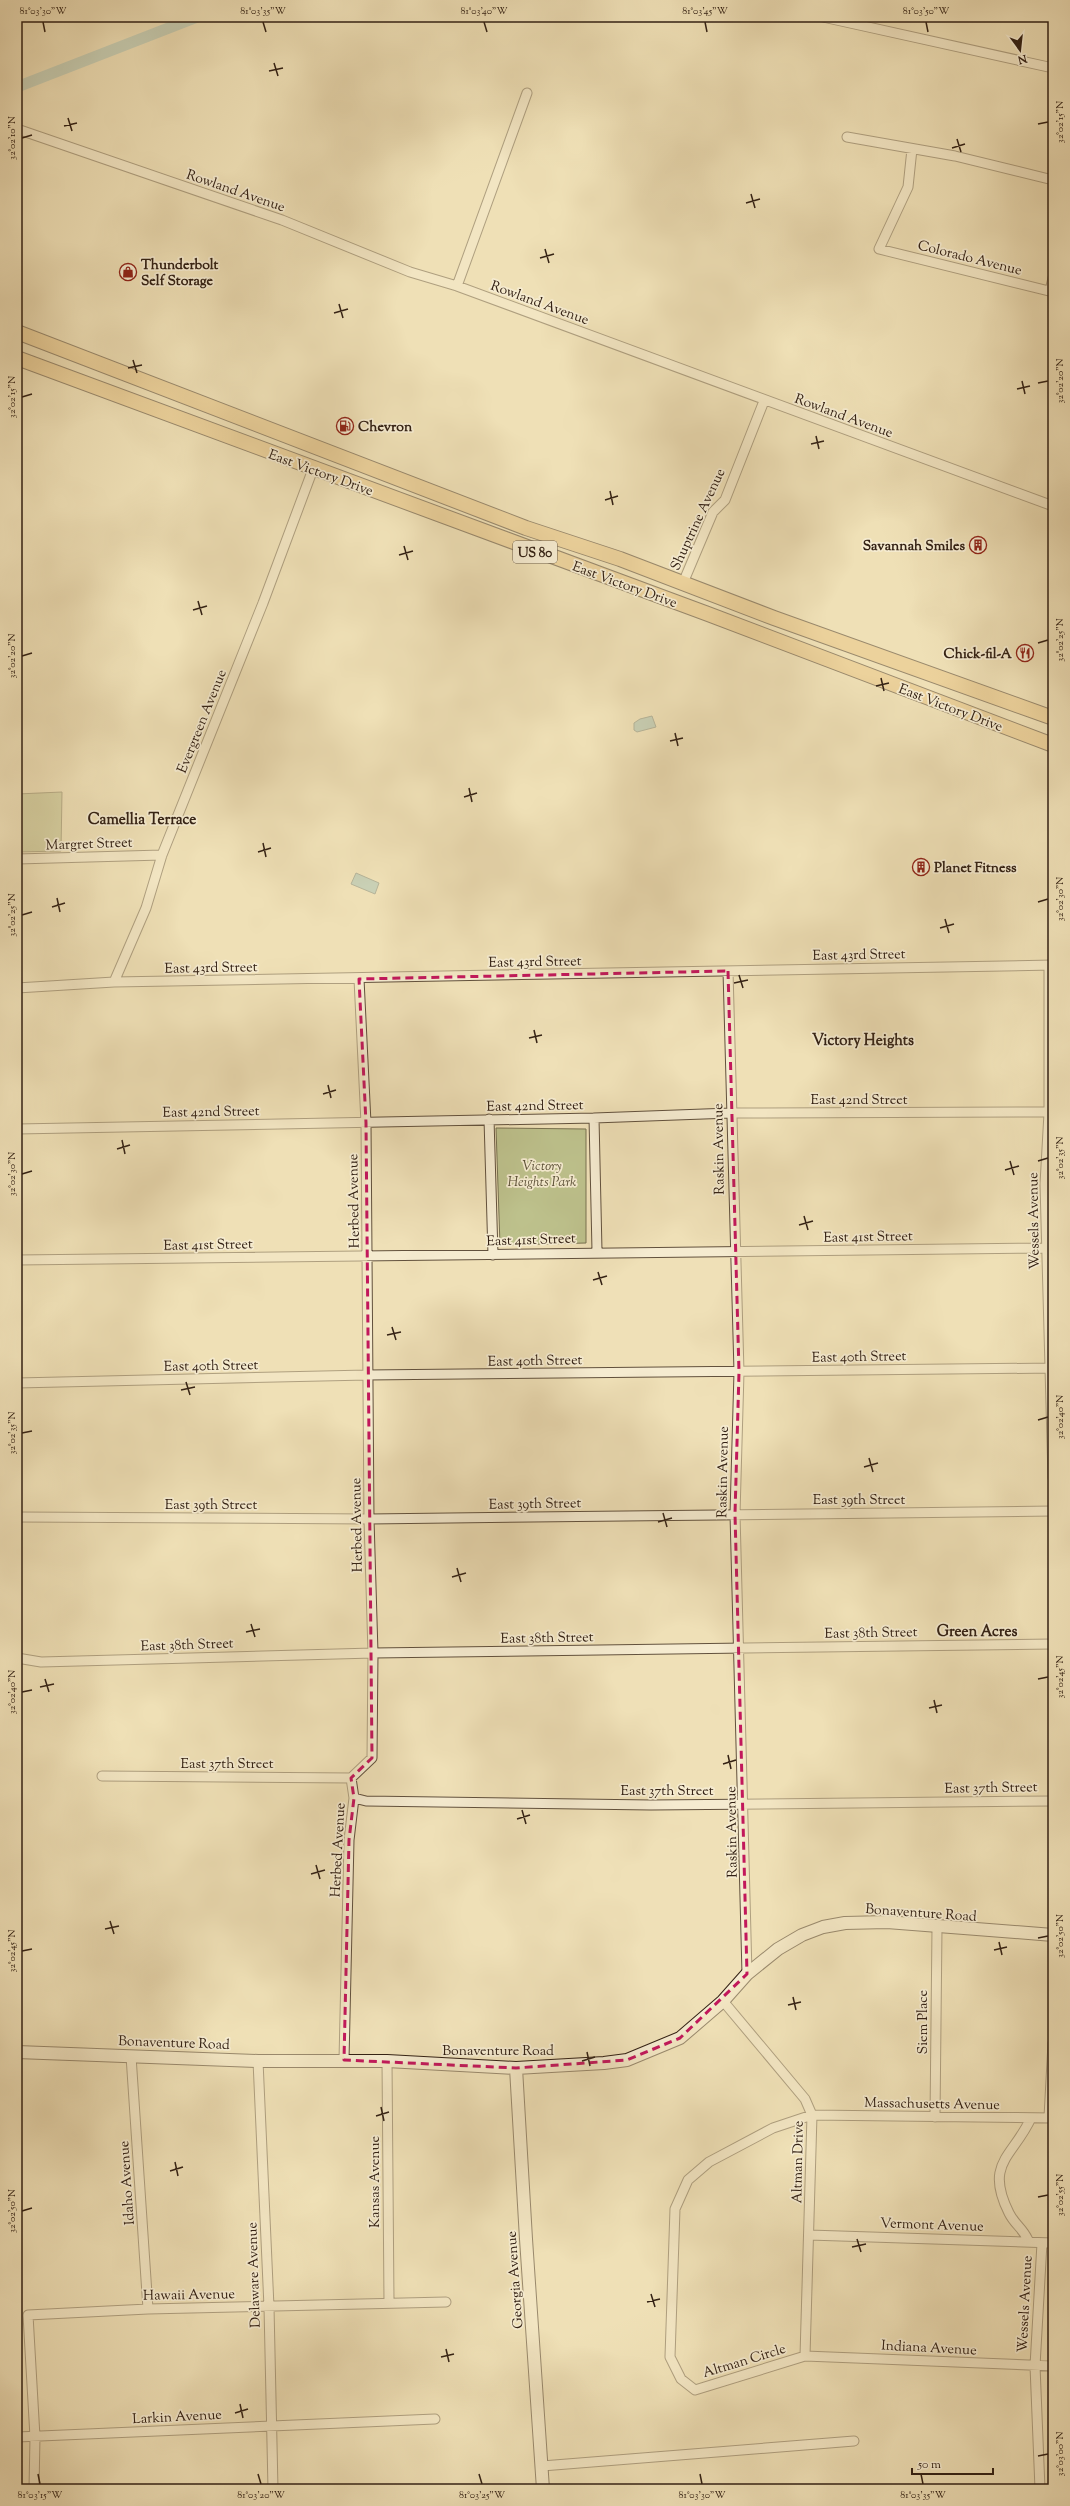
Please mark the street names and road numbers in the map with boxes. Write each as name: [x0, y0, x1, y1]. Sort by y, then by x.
street label: Rowland Avenue: [183, 166, 288, 218]
street label: Colorado Avenue: [915, 236, 1024, 282]
street label: Rowland Avenue: [487, 277, 591, 331]
street label: Rowland Avenue: [791, 390, 895, 444]
street label: East Victory Drive: [265, 446, 375, 502]
street label: Shuptrine Avenue: [666, 465, 731, 574]
road number: US 80: [513, 541, 557, 563]
street label: East Victory Drive: [569, 558, 679, 614]
street label: Evergreen Avenue: [173, 667, 233, 777]
street label: East Victory Drive: [895, 680, 1005, 738]
street label: Margret Street: [45, 833, 133, 857]
street label: East 43rd Street: [812, 945, 906, 967]
street label: East 43rd Street: [488, 952, 582, 974]
street label: East 43rd Street: [164, 958, 258, 980]
street label: East 42nd Street: [811, 1091, 908, 1111]
street label: East 42nd Street: [486, 1096, 584, 1118]
street label: East 42nd Street: [162, 1102, 260, 1124]
street label: Raskin Avenue: [709, 1103, 731, 1195]
street label: Herbed Avenue: [344, 1154, 366, 1248]
street label: Wessels Avenue: [1024, 1172, 1046, 1270]
street label: East 41st Street: [823, 1227, 913, 1249]
street label: East 41st Street: [486, 1229, 576, 1253]
street label: East 41st Street: [163, 1235, 253, 1257]
street label: East 40th Street: [812, 1347, 907, 1369]
street label: East 40th Street: [488, 1351, 583, 1373]
street label: East 40th Street: [164, 1356, 259, 1378]
street label: Raskin Avenue: [713, 1426, 735, 1518]
street label: Herbed Avenue: [347, 1478, 369, 1572]
street label: East 39th Street: [813, 1491, 905, 1511]
street label: East 39th Street: [489, 1494, 582, 1516]
street label: East 39th Street: [165, 1496, 257, 1516]
street label: East 38th Street: [824, 1623, 918, 1645]
street label: East 38th Street: [500, 1628, 594, 1650]
street label: East 38th Street: [140, 1634, 234, 1658]
street label: East 37th Street: [181, 1755, 274, 1775]
street label: East 37th Street: [944, 1778, 1038, 1800]
street label: East 37th Street: [621, 1782, 714, 1802]
street label: Raskin Avenue: [722, 1786, 744, 1878]
street label: Herbed Avenue: [327, 1802, 351, 1898]
street label: Bonaventure Road: [864, 1900, 977, 1928]
street label: Siem Place: [914, 1990, 934, 2054]
street label: Bonaventure Road: [118, 2032, 230, 2056]
street label: Bonaventure Road: [442, 2042, 554, 2062]
street label: Massachusetts Avenue: [864, 2094, 1000, 2116]
street label: Altman Drive: [788, 2120, 810, 2204]
street label: Kansas Avenue: [366, 2136, 386, 2228]
street label: Idaho Avenue: [115, 2140, 141, 2226]
street label: Vermont Avenue: [880, 2214, 984, 2238]
street label: Delaware Avenue: [243, 2222, 267, 2328]
street label: Georgia Avenue: [503, 2230, 529, 2329]
street label: Wessels Avenue: [1013, 2255, 1039, 2353]
street label: Hawaii Avenue: [143, 2285, 235, 2307]
street label: Indiana Avenue: [881, 2337, 977, 2361]
street label: Altman Circle: [701, 2340, 789, 2384]
street label: Larkin Avenue: [132, 2406, 222, 2430]

